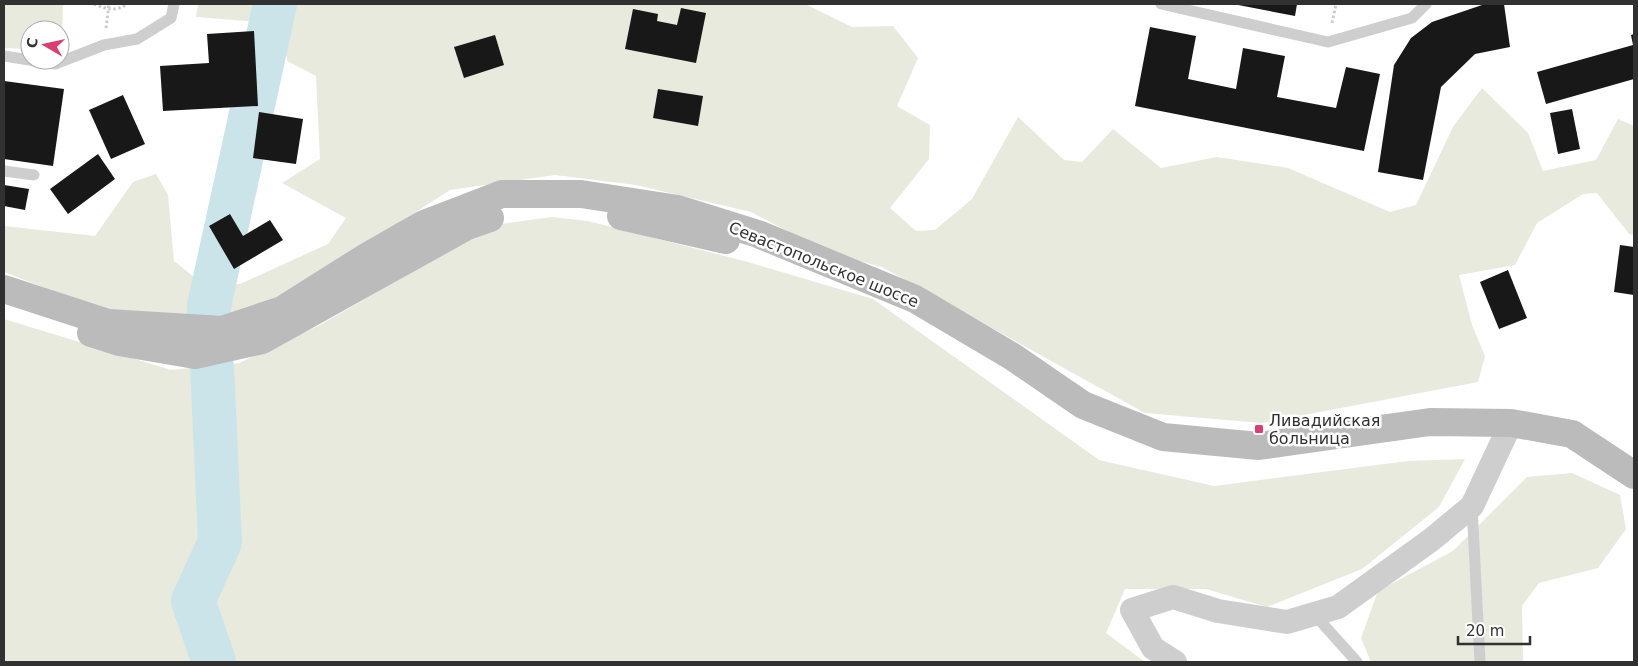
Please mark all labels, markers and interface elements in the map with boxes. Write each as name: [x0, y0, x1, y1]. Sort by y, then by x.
north arrow: [20, 20, 70, 70]
text: С: [23, 37, 41, 49]
street label: Севастопольское шоссе: [726, 218, 922, 311]
place label: Ливадийская больница: [1269, 411, 1380, 448]
marker: Ливадийская больница: [1253, 423, 1265, 435]
scale bar: [1458, 614, 1530, 646]
text: 20 m: [1466, 622, 1504, 640]

